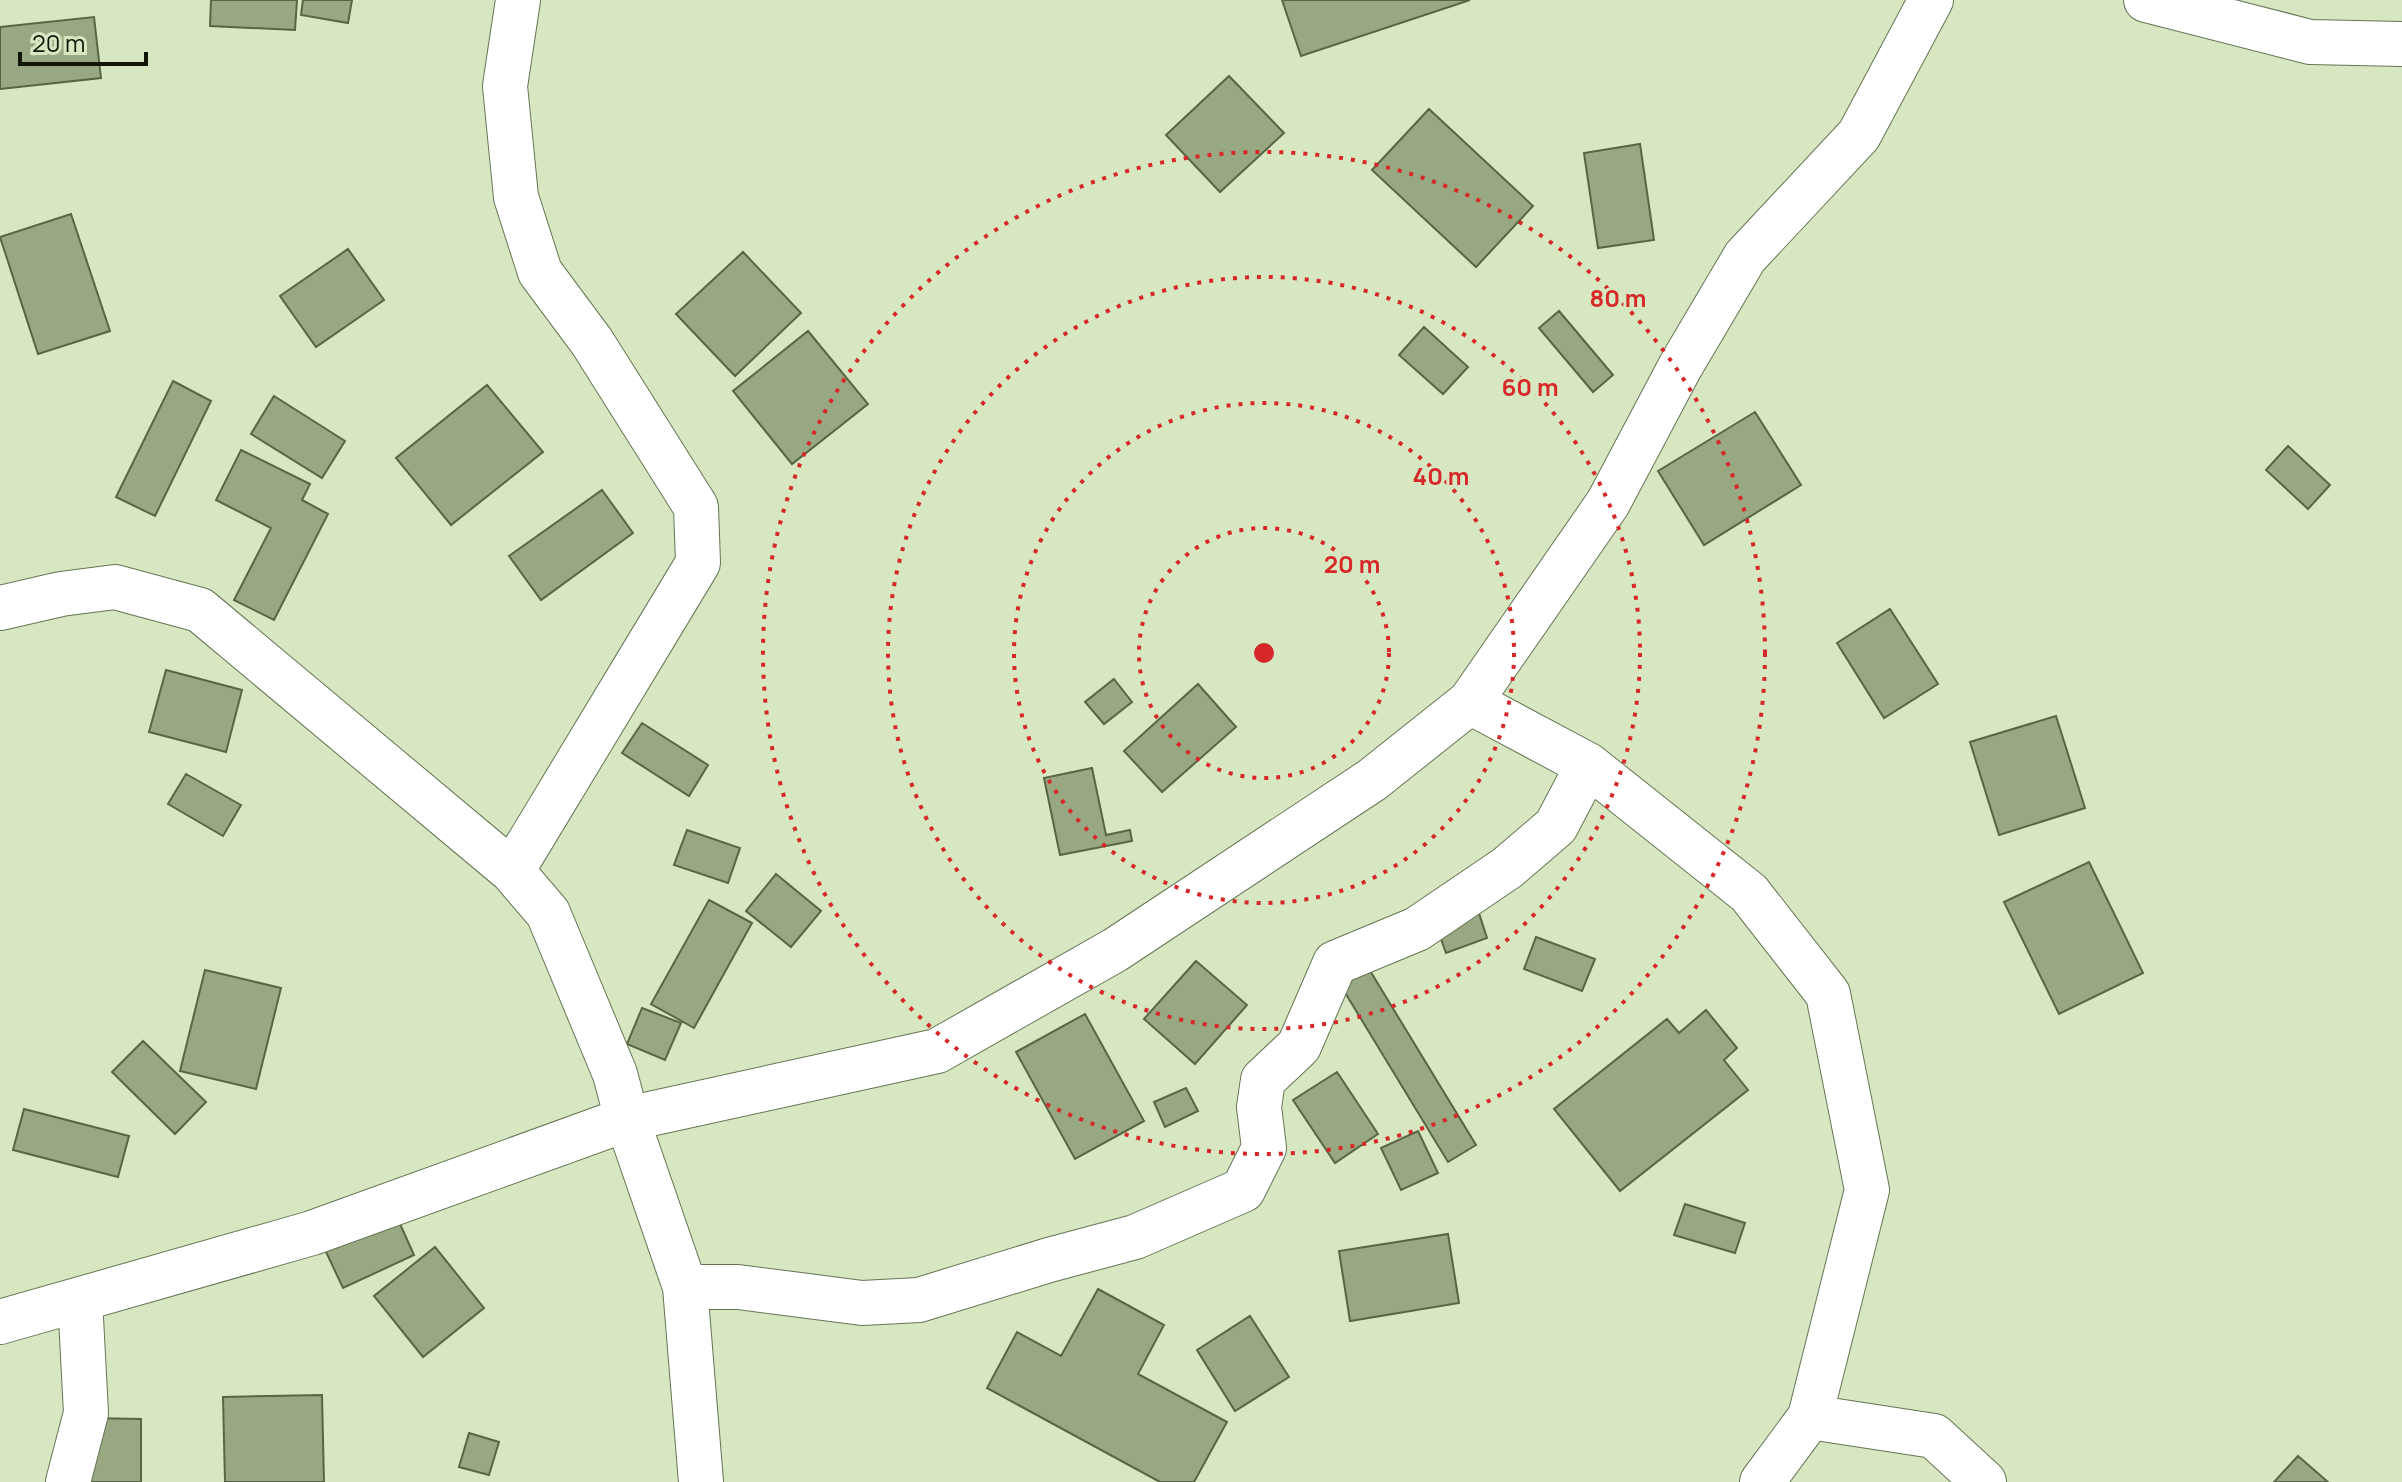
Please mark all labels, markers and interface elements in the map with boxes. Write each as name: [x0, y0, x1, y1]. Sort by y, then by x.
scale bar: [20, 16, 146, 66]
text: 20 m: [32, 26, 85, 59]
text: 80 m: [1590, 281, 1646, 314]
text: 60 m: [1501, 370, 1559, 403]
text: 40 m: [1413, 459, 1469, 492]
text: 20 m: [1324, 547, 1380, 580]
centre of rings: [1250, 639, 1278, 667]

